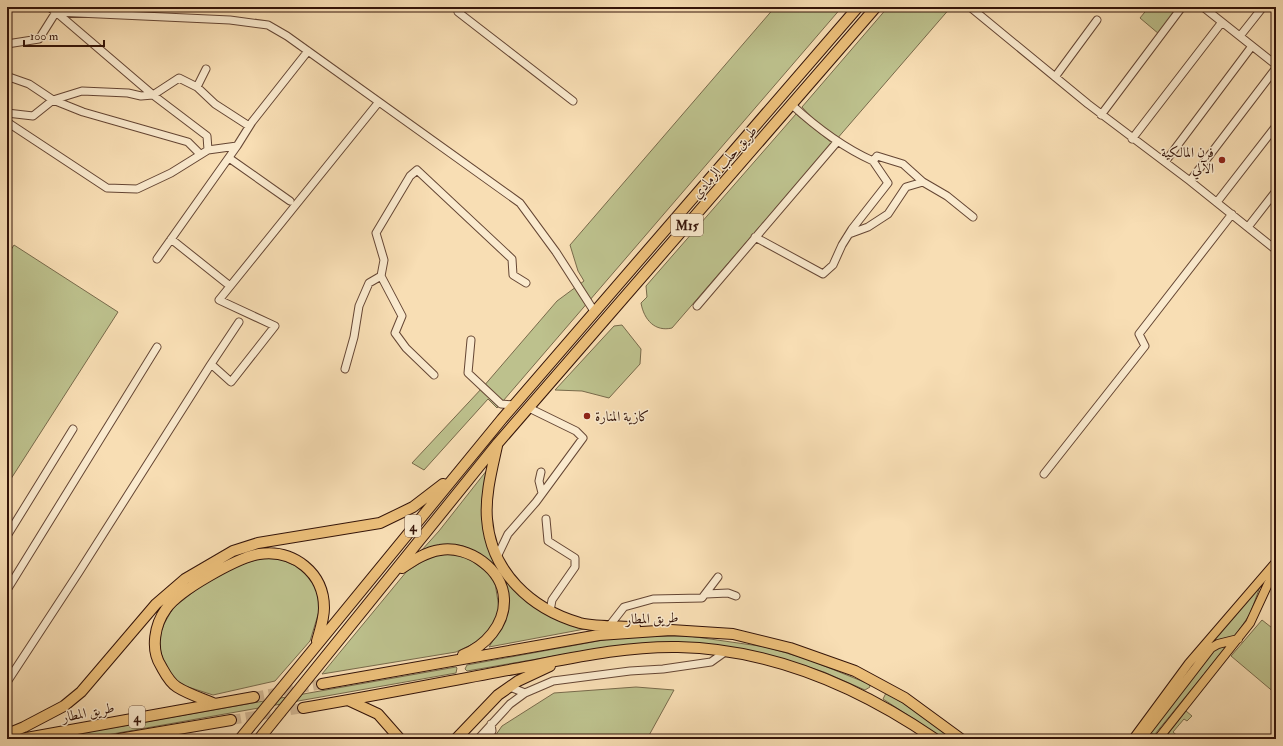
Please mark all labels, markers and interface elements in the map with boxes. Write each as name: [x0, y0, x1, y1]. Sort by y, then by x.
scale bar: [24, 22, 104, 48]
text: 100 m: [30, 29, 59, 44]
street label: طريق حلب الرمادي: [688, 122, 763, 204]
place label: فرن المالكية الآلي: [1161, 144, 1214, 180]
marker: فرن المالكية الآلي: [1217, 155, 1227, 165]
road number: M15: [671, 214, 703, 236]
place label: كازية المنارة: [595, 408, 649, 425]
marker: كازية المنارة: [582, 411, 592, 421]
road number: 4: [405, 515, 421, 537]
street label: طريق المطار: [623, 609, 679, 628]
street label: طريق المطار: [58, 699, 116, 726]
road number: 4: [129, 706, 145, 728]

